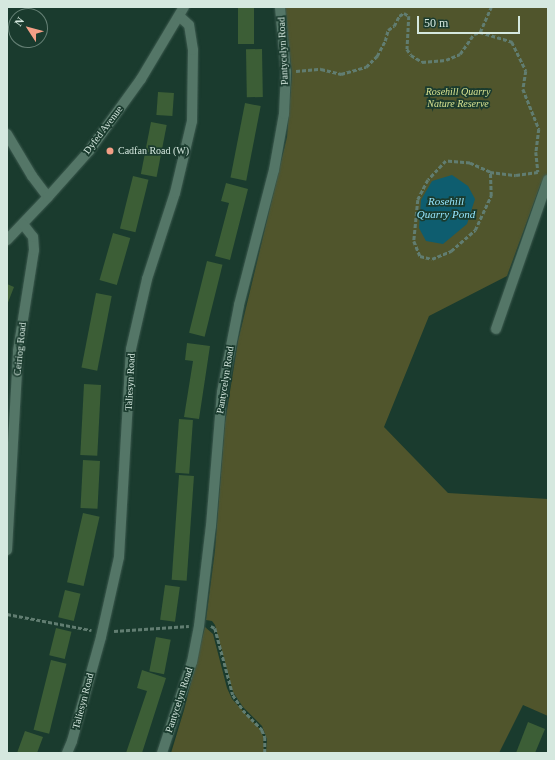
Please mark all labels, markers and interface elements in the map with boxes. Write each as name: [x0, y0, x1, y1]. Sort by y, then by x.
north arrow: [8, 8, 48, 48]
scale bar: [419, 8, 522, 34]
text: N: [12, 15, 26, 28]
text: 50 m: [424, 16, 448, 30]
street label: Pantycelyn Road: [275, 17, 291, 85]
park label: Rosehill Quarry Nature Reserve: [426, 85, 490, 108]
street label: Dyfed Avenue: [81, 103, 125, 157]
place label: Cadfan Road (W): [118, 145, 189, 157]
marker: Cadfan Road (W): [105, 146, 115, 156]
water label: Rosehill Quarry Pond: [417, 195, 475, 221]
street label: Ceiriog Road: [11, 322, 29, 376]
street label: Pantycelyn Road: [214, 345, 236, 415]
street label: Taliesyn Road: [123, 353, 137, 411]
street label: Pantycelyn Road: [163, 666, 195, 734]
street label: Taliesyn Road: [70, 672, 96, 730]

